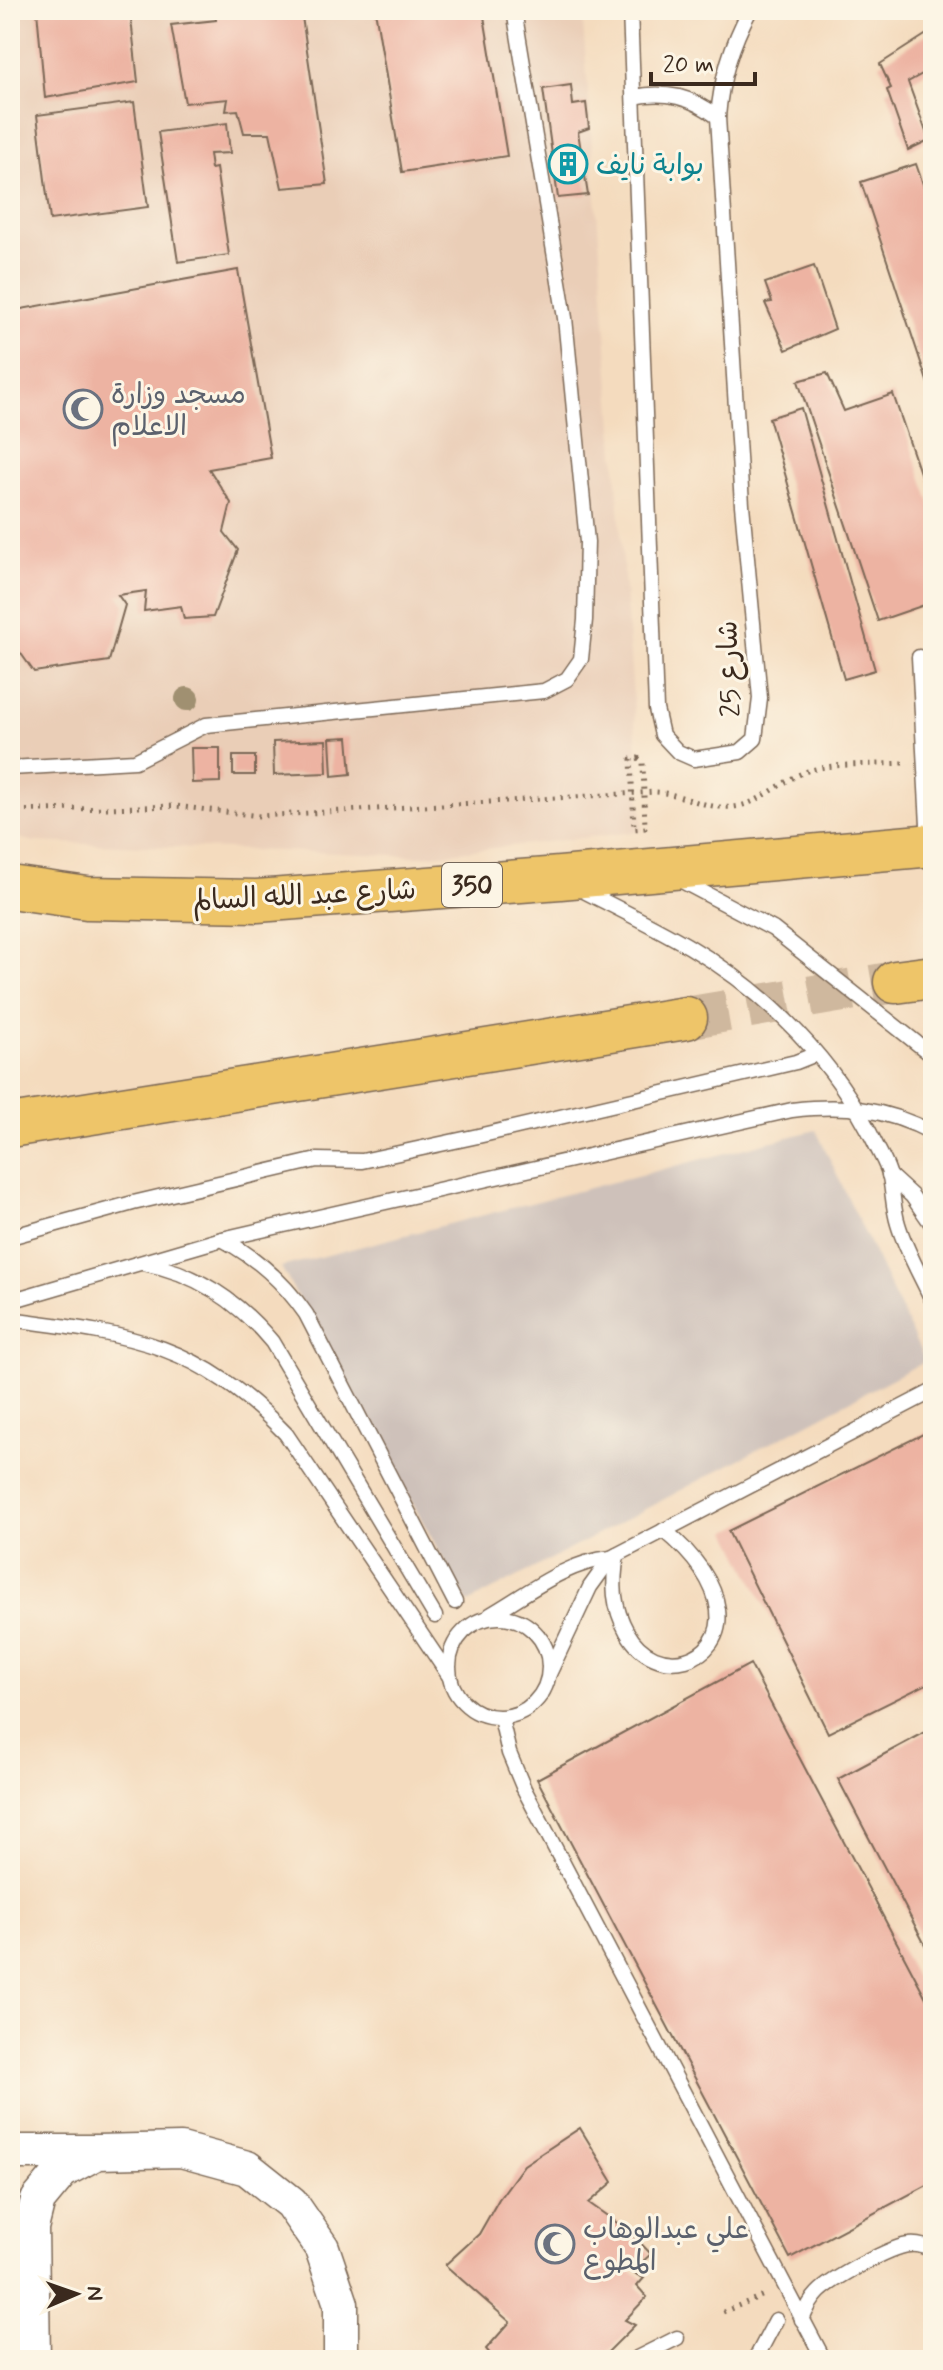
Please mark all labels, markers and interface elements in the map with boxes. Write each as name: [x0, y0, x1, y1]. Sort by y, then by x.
scale bar: [651, 36, 755, 86]
text: 20 m: [663, 50, 714, 81]
building icon: بوابة نايف: [547, 143, 589, 185]
place label: بوابة نايف: [596, 148, 704, 185]
place label: مسجد وزارة الاعلام: [111, 377, 246, 447]
mosque icon: مسجد وزارة الاعلام: [62, 388, 104, 430]
street label: شارع 25: [710, 620, 751, 718]
road number: 350: [442, 863, 502, 907]
street label: شارع عبد الله السالم: [191, 872, 417, 922]
place label: علي عبدالوهاب المطوع: [583, 2212, 749, 2281]
mosque icon: علي عبدالوهاب المطوع: [534, 2223, 576, 2265]
north arrow: [36, 2254, 116, 2334]
text: N: [80, 2286, 108, 2301]

